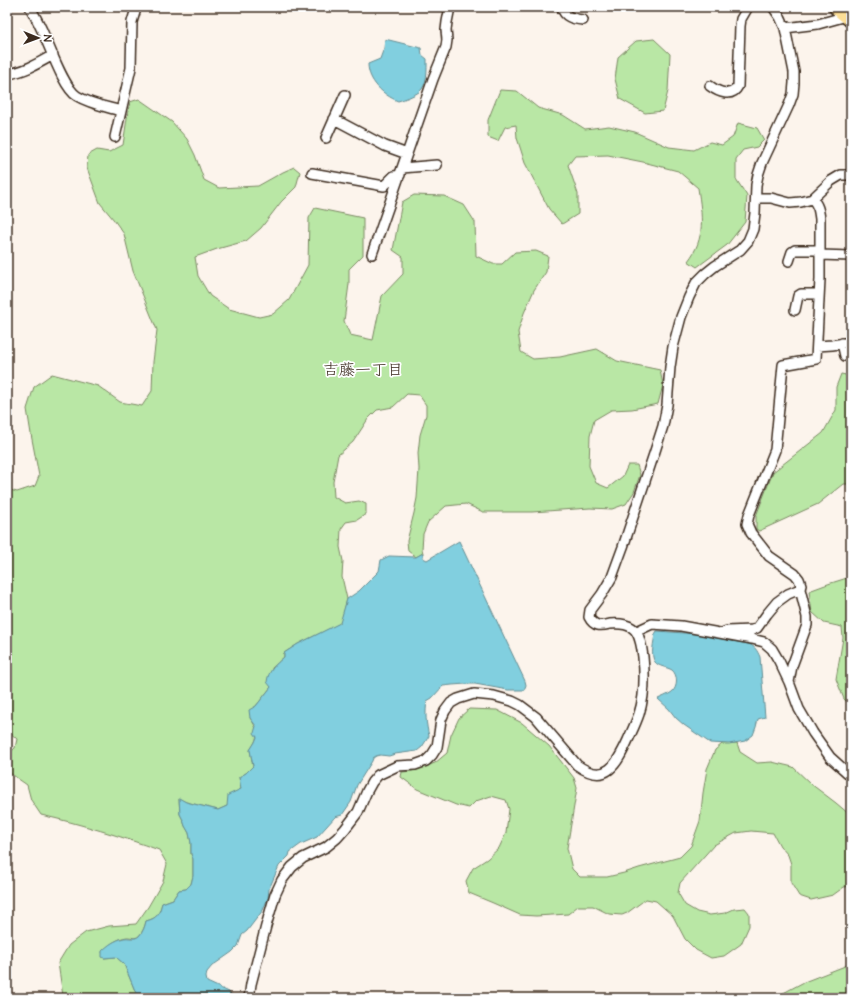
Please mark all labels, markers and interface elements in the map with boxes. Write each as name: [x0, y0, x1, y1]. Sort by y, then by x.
north arrow: [18, 18, 58, 58]
text: N: [40, 35, 55, 42]
district label: 吉藤一丁目: [323, 359, 403, 381]

